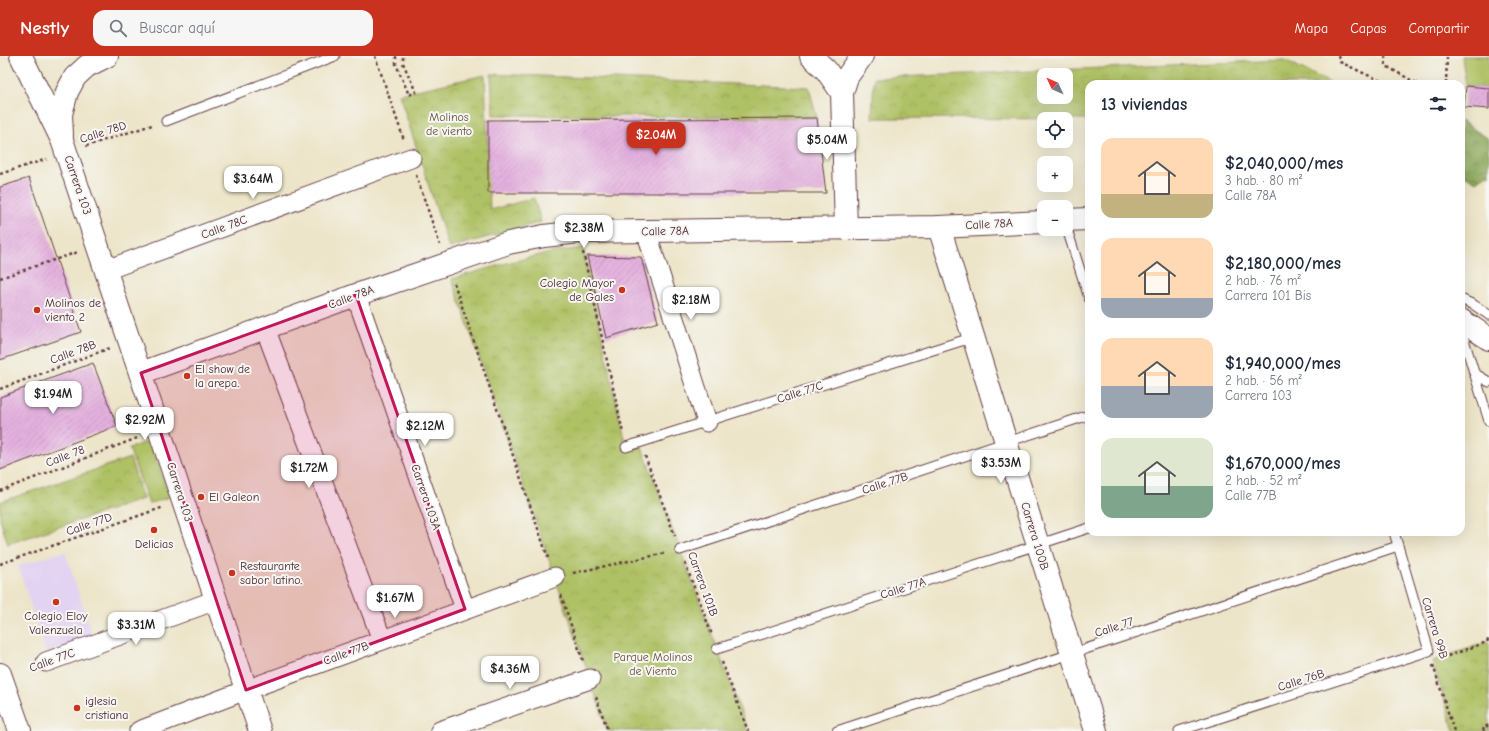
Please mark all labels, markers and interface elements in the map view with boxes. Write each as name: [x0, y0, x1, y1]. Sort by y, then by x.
search box: [93, 10, 373, 46]
text: Nestly: [20, 17, 69, 39]
icon: search: [107, 17, 129, 39]
text: Buscar aquí: [139, 19, 215, 37]
text: Mapa: [1295, 20, 1328, 37]
text: Capas: [1350, 20, 1386, 37]
text: Compartir: [1408, 20, 1469, 37]
north arrow: [1037, 68, 1073, 104]
map controls: [1037, 68, 1073, 236]
icon: filters: [1427, 93, 1449, 115]
text: 13 viviendas: [1101, 95, 1187, 114]
park label: Molinos de viento: [426, 110, 472, 138]
button: locate: [1037, 112, 1073, 148]
street label: Calle 78D: [78, 118, 128, 146]
pin: $2.04M: [623, 122, 689, 156]
text: $2.04M: [636, 127, 676, 142]
pin: $5.04M: [794, 127, 860, 161]
text: $5.04M: [806, 132, 848, 147]
street label: Carrera 103: [61, 154, 95, 216]
icon: home: [1133, 154, 1181, 202]
text: $2,040,000/mes: [1225, 154, 1343, 173]
button: +: [1037, 156, 1073, 192]
pin: $3.64M: [220, 166, 286, 200]
text: $3.64M: [233, 171, 273, 186]
text: 3 hab. · 80 m²: [1225, 173, 1302, 188]
text: Calle 78A: [1225, 188, 1277, 203]
button: −: [1037, 200, 1073, 236]
street label: Calle 78C: [199, 212, 249, 242]
pin: $2.38M: [551, 215, 617, 249]
street label: Calle 78A: [965, 216, 1013, 232]
text: $2.38M: [564, 220, 604, 235]
street label: Calle 78A: [641, 224, 689, 238]
icon: home: [1133, 254, 1181, 302]
text: $2,180,000/mes: [1225, 254, 1341, 273]
text: 2 hab. · 76 m²: [1225, 273, 1301, 288]
place label: Colegio Mayor de Gales: [540, 276, 614, 304]
street label: Calle 78A: [326, 282, 376, 312]
marker: Colegio Mayor de Gales: [617, 285, 627, 295]
pin: $2.18M: [658, 287, 724, 321]
text: Carrera 101 Bis: [1225, 288, 1311, 303]
text: $2.18M: [672, 292, 710, 307]
place label: Molinos de viento 2: [44, 296, 101, 324]
marker: Molinos de viento 2: [32, 305, 42, 315]
street label: Calle 78B: [48, 337, 98, 367]
icon: home: [1133, 354, 1181, 402]
text: $1,940,000/mes: [1225, 354, 1341, 373]
place label: El show de la arepa.: [195, 362, 250, 390]
marker: El show de la arepa.: [182, 371, 192, 381]
text: 2 hab. · 56 m²: [1225, 373, 1302, 388]
street label: Calle 77C: [775, 378, 825, 406]
pin: $1.94M: [20, 381, 86, 415]
text: $1.94M: [34, 386, 72, 401]
text: Carrera 103: [1225, 388, 1292, 403]
pin: $2.92M: [112, 407, 178, 441]
text: $2.92M: [125, 412, 165, 427]
pin: $2.12M: [392, 413, 458, 447]
text: $2.12M: [406, 418, 444, 433]
street label: Calle 78: [44, 442, 86, 470]
pin: $3.53M: [968, 450, 1034, 484]
icon: home: [1133, 454, 1181, 502]
text: $1,670,000/mes: [1225, 454, 1340, 473]
pin: $1.72M: [276, 455, 342, 489]
text: $3.53M: [981, 455, 1021, 470]
street label: Carrera 103: [164, 460, 196, 524]
text: $1.72M: [290, 460, 328, 475]
street label: Carrera 103A: [408, 462, 444, 532]
street label: Calle 77B: [860, 469, 910, 497]
text: 2 hab. · 52 m²: [1225, 473, 1302, 488]
text: Calle 77B: [1225, 488, 1277, 503]
place label: El Galeon: [209, 490, 259, 504]
marker: El Galeon: [196, 492, 206, 502]
street label: Carrera 100B: [1018, 500, 1052, 572]
street label: Calle 77D: [64, 510, 114, 538]
marker: Delicias: [149, 525, 159, 535]
place label: Delicias: [135, 537, 173, 551]
street label: Carrera 101B: [685, 550, 721, 618]
place label: Restaurante sabor latino.: [240, 559, 302, 587]
marker: Restaurante sabor latino.: [227, 568, 237, 578]
street label: Calle 77A: [878, 574, 928, 602]
pin: $1.67M: [362, 585, 428, 619]
text: $1.67M: [376, 590, 414, 605]
street label: Carrera 99B: [1419, 595, 1451, 661]
marker: Colegio Eloy Valenzuela: [51, 597, 61, 607]
place label: Colegio Eloy Valenzuela: [24, 609, 88, 637]
pin: $3.31M: [103, 612, 169, 646]
street label: Calle 77: [1093, 614, 1136, 640]
text: $3.31M: [117, 617, 155, 632]
street label: Calle 77B: [321, 638, 371, 668]
street label: Calle 77C: [27, 645, 77, 675]
park label: Parque Molinos de Viento: [614, 650, 692, 678]
pin: $4.36M: [477, 656, 543, 690]
text: $4.36M: [490, 661, 530, 676]
street label: Calle 76B: [1276, 666, 1326, 694]
place label: iglesia cristiana: [85, 694, 128, 722]
marker: iglesia cristiana: [72, 703, 82, 713]

